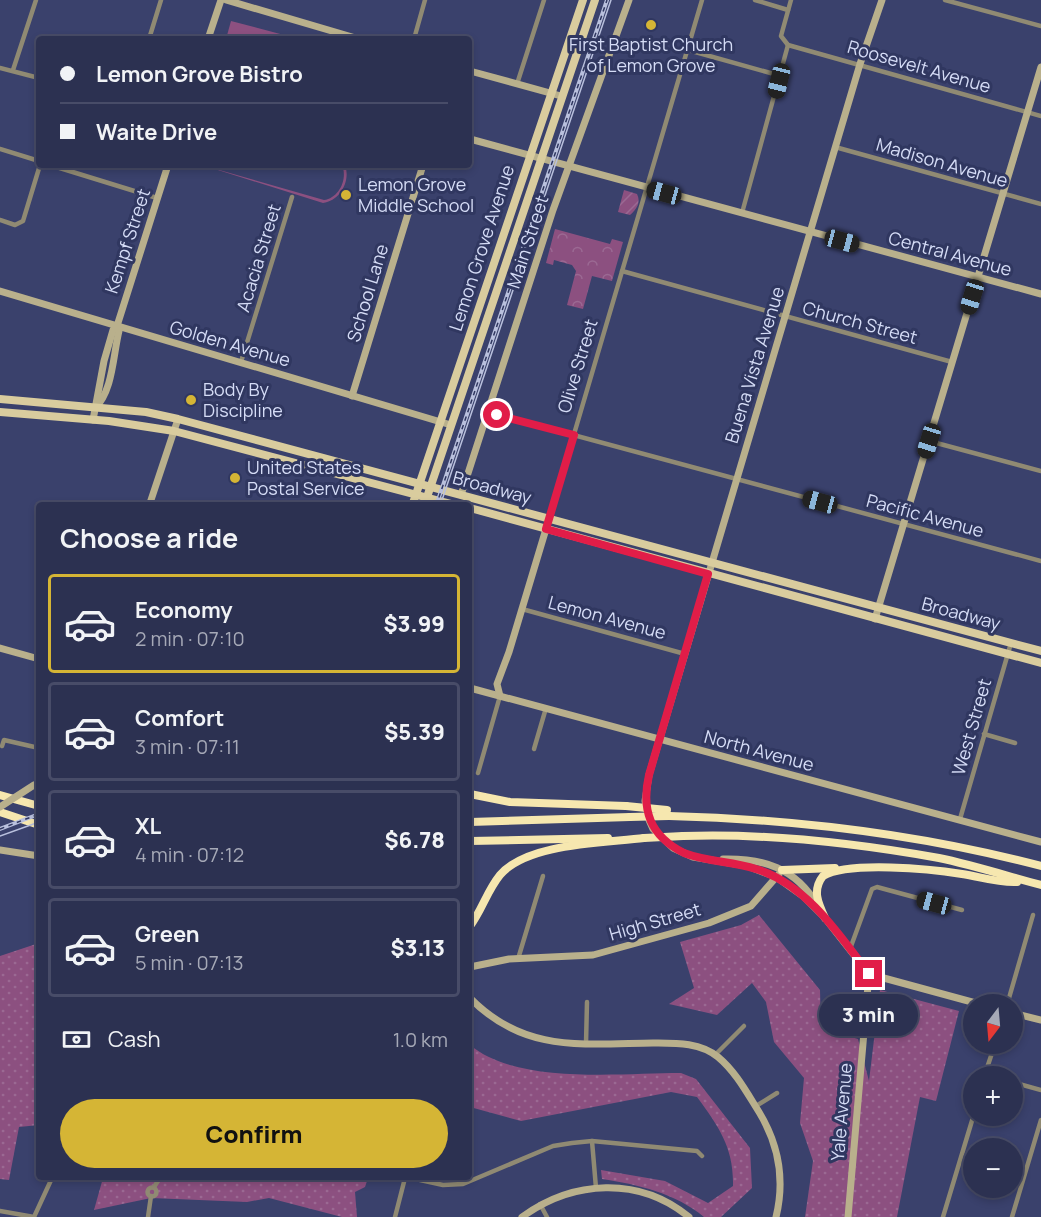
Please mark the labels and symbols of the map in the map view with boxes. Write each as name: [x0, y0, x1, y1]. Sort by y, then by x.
marker: First Baptist Church of Lemon Grove: [644, 18, 658, 32]
place label: First Baptist Church of Lemon Grove: [569, 32, 733, 77]
street label: Roosevelt Avenue: [845, 34, 994, 98]
car: [766, 61, 792, 101]
street label: Madison Avenue: [874, 132, 1011, 192]
street label: Lemon Grove Avenue: [443, 162, 519, 334]
place label: Lemon Grove Middle School: [358, 172, 474, 217]
car: [644, 180, 684, 206]
street label: Kempf Street: [99, 185, 155, 296]
marker: Lemon Grove Middle School: [339, 188, 353, 202]
street label: Main Street: [501, 192, 553, 291]
street label: Acacia Street: [230, 201, 286, 315]
street label: Central Avenue: [886, 225, 1015, 281]
car: [822, 228, 862, 254]
street label: School Lane: [341, 241, 393, 345]
car: [958, 277, 986, 317]
street label: Buena Vista Avenue: [719, 283, 789, 446]
street label: Church Street: [800, 295, 920, 349]
street label: Golden Avenue: [167, 314, 293, 372]
street label: Olive Street: [551, 316, 603, 416]
place label: Body By Discipline: [203, 377, 283, 422]
marker: Body By Discipline: [184, 393, 198, 407]
route start: [483, 401, 510, 428]
car: [915, 421, 943, 461]
place label: United States Postal Service: [247, 455, 365, 500]
street label: Broadway: [450, 465, 535, 509]
marker: United States Postal Service: [228, 471, 242, 485]
street label: Pacific Avenue: [864, 488, 987, 542]
car: [800, 489, 840, 515]
street label: Lemon Avenue: [546, 590, 669, 644]
street label: Broadway: [919, 591, 1004, 635]
street label: West Street: [946, 676, 996, 778]
street label: North Avenue: [702, 724, 817, 776]
car: [914, 890, 954, 916]
street label: High Street: [606, 897, 703, 946]
route end: [855, 960, 882, 987]
north arrow: [963, 994, 1023, 1054]
callout: 3 min: [820, 995, 918, 1037]
street label: Yale Avenue: [825, 1062, 857, 1162]

